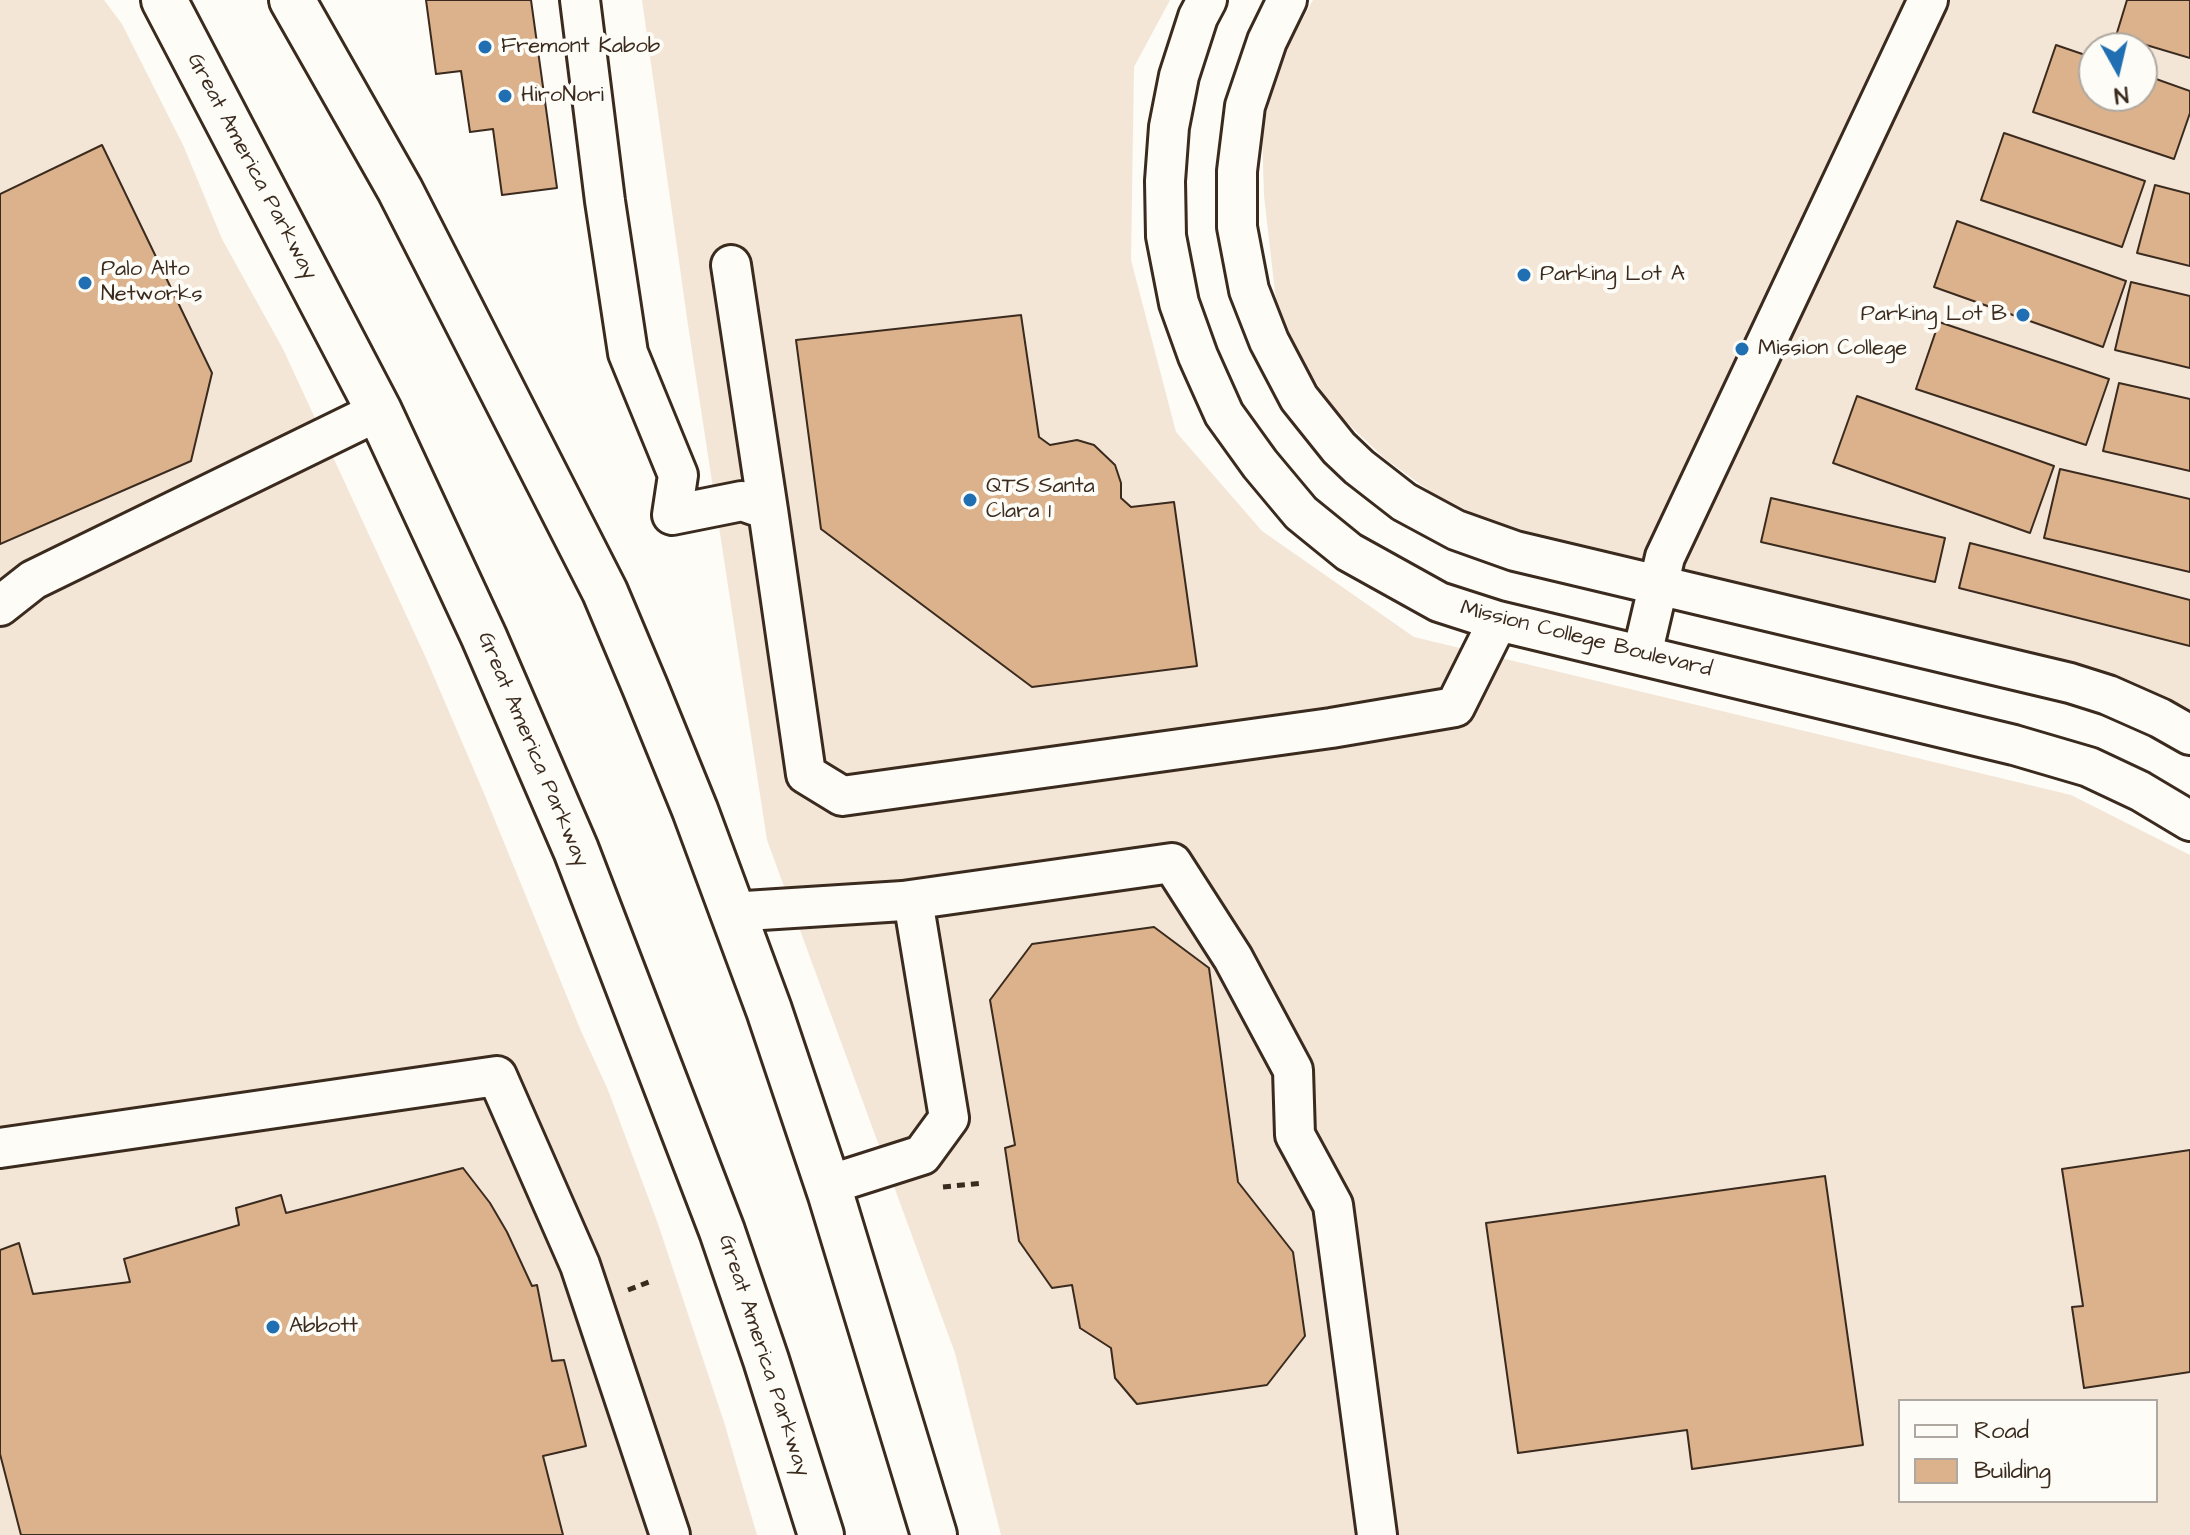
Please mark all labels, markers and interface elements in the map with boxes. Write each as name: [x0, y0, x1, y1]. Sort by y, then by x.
north arrow: [2078, 32, 2158, 112]
place label: Fremont Kabob: [501, 34, 660, 60]
marker: Fremont Kabob: [476, 38, 494, 56]
street label: Great America Parkway: [180, 49, 322, 285]
text: N: [2112, 78, 2130, 111]
place label: HiroNori: [521, 83, 604, 109]
marker: HiroNori: [496, 87, 514, 105]
place label: Palo Alto Networks: [101, 257, 202, 308]
place label: Parking Lot A: [1540, 262, 1685, 288]
marker: Parking Lot A: [1515, 266, 1533, 284]
marker: Palo Alto Networks: [76, 274, 94, 292]
place label: Parking Lot B: [1861, 302, 2007, 328]
marker: Parking Lot B: [2014, 306, 2032, 324]
place label: Mission College: [1758, 336, 1907, 362]
marker: Mission College: [1733, 340, 1751, 358]
place label: QTS Santa Clara 1: [986, 474, 1095, 526]
marker: QTS Santa Clara 1: [961, 491, 979, 509]
street label: Mission College Boulevard: [1457, 596, 1715, 684]
street label: Great America Parkway: [470, 629, 594, 871]
street label: Great America Parkway: [711, 1232, 815, 1480]
place label: Abbott: [289, 1314, 358, 1340]
marker: Abbott: [264, 1318, 282, 1336]
legend: [1898, 1399, 2158, 1503]
text: Road: [1974, 1414, 2029, 1448]
text: Building: [1974, 1454, 2051, 1488]

